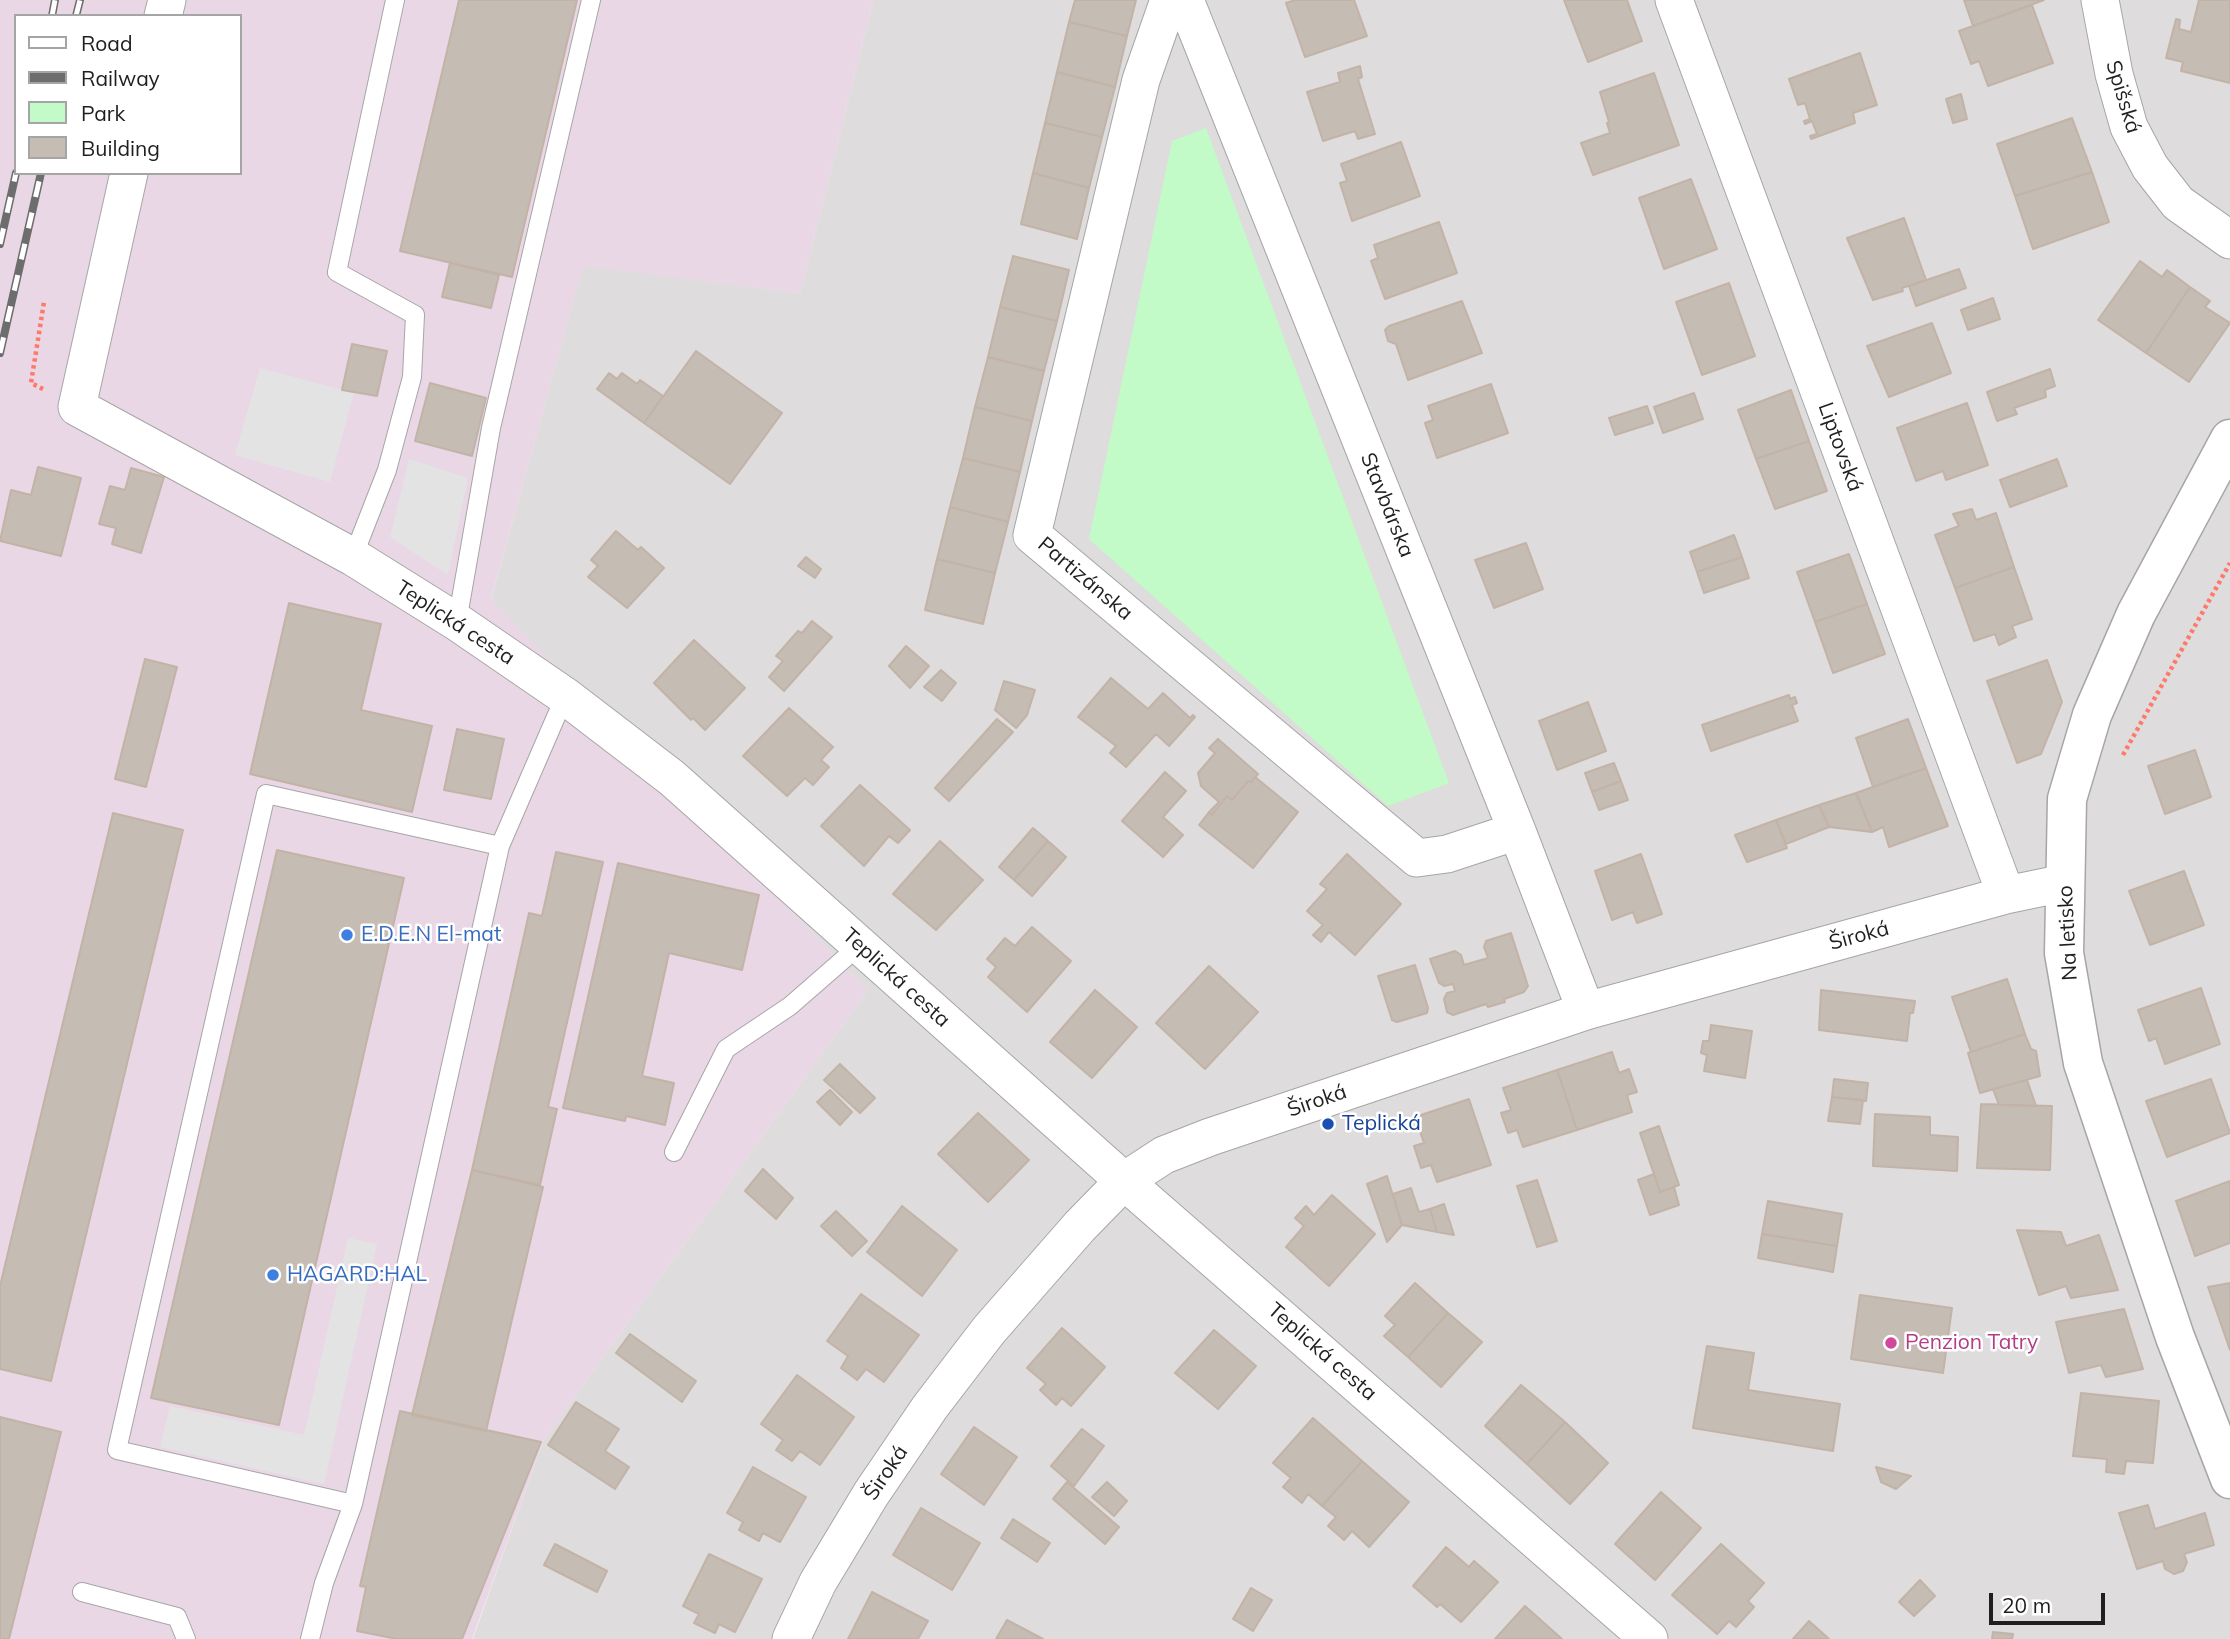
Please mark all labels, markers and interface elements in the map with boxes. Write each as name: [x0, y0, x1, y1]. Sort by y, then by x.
legend: [14, 14, 242, 175]
text: Road: [81, 30, 132, 56]
street label: Spišská: [2100, 57, 2146, 137]
text: Railway: [81, 65, 160, 91]
text: Park: [81, 100, 125, 126]
text: Building: [81, 135, 160, 161]
street label: Liptovská: [1812, 399, 1868, 495]
street label: Stavbárska: [1355, 449, 1419, 561]
street label: Partizánska: [1033, 532, 1137, 626]
street label: Teplická cesta: [391, 575, 519, 671]
street label: Na letisko: [2053, 885, 2083, 981]
street label: Široká: [1826, 916, 1892, 956]
place label: E.D.E.N El-mat: [361, 922, 501, 948]
street label: Teplická cesta: [837, 923, 955, 1033]
marker: E.D.E.N El-mat: [339, 927, 355, 943]
street label: Široká: [1284, 1079, 1350, 1123]
place label: Teplická: [1342, 1111, 1421, 1137]
marker: Teplická: [1320, 1116, 1336, 1132]
place label: HAGARD:HAL: [287, 1262, 427, 1288]
marker: HAGARD:HAL: [265, 1267, 281, 1283]
street label: Teplická cesta: [1262, 1298, 1382, 1406]
place label: Penzion Tatry: [1905, 1330, 2038, 1356]
marker: Penzion Tatry: [1883, 1335, 1899, 1351]
street label: Široká: [859, 1441, 913, 1505]
scale bar: [1992, 1580, 2108, 1624]
text: 20 m: [2002, 1592, 2051, 1618]

